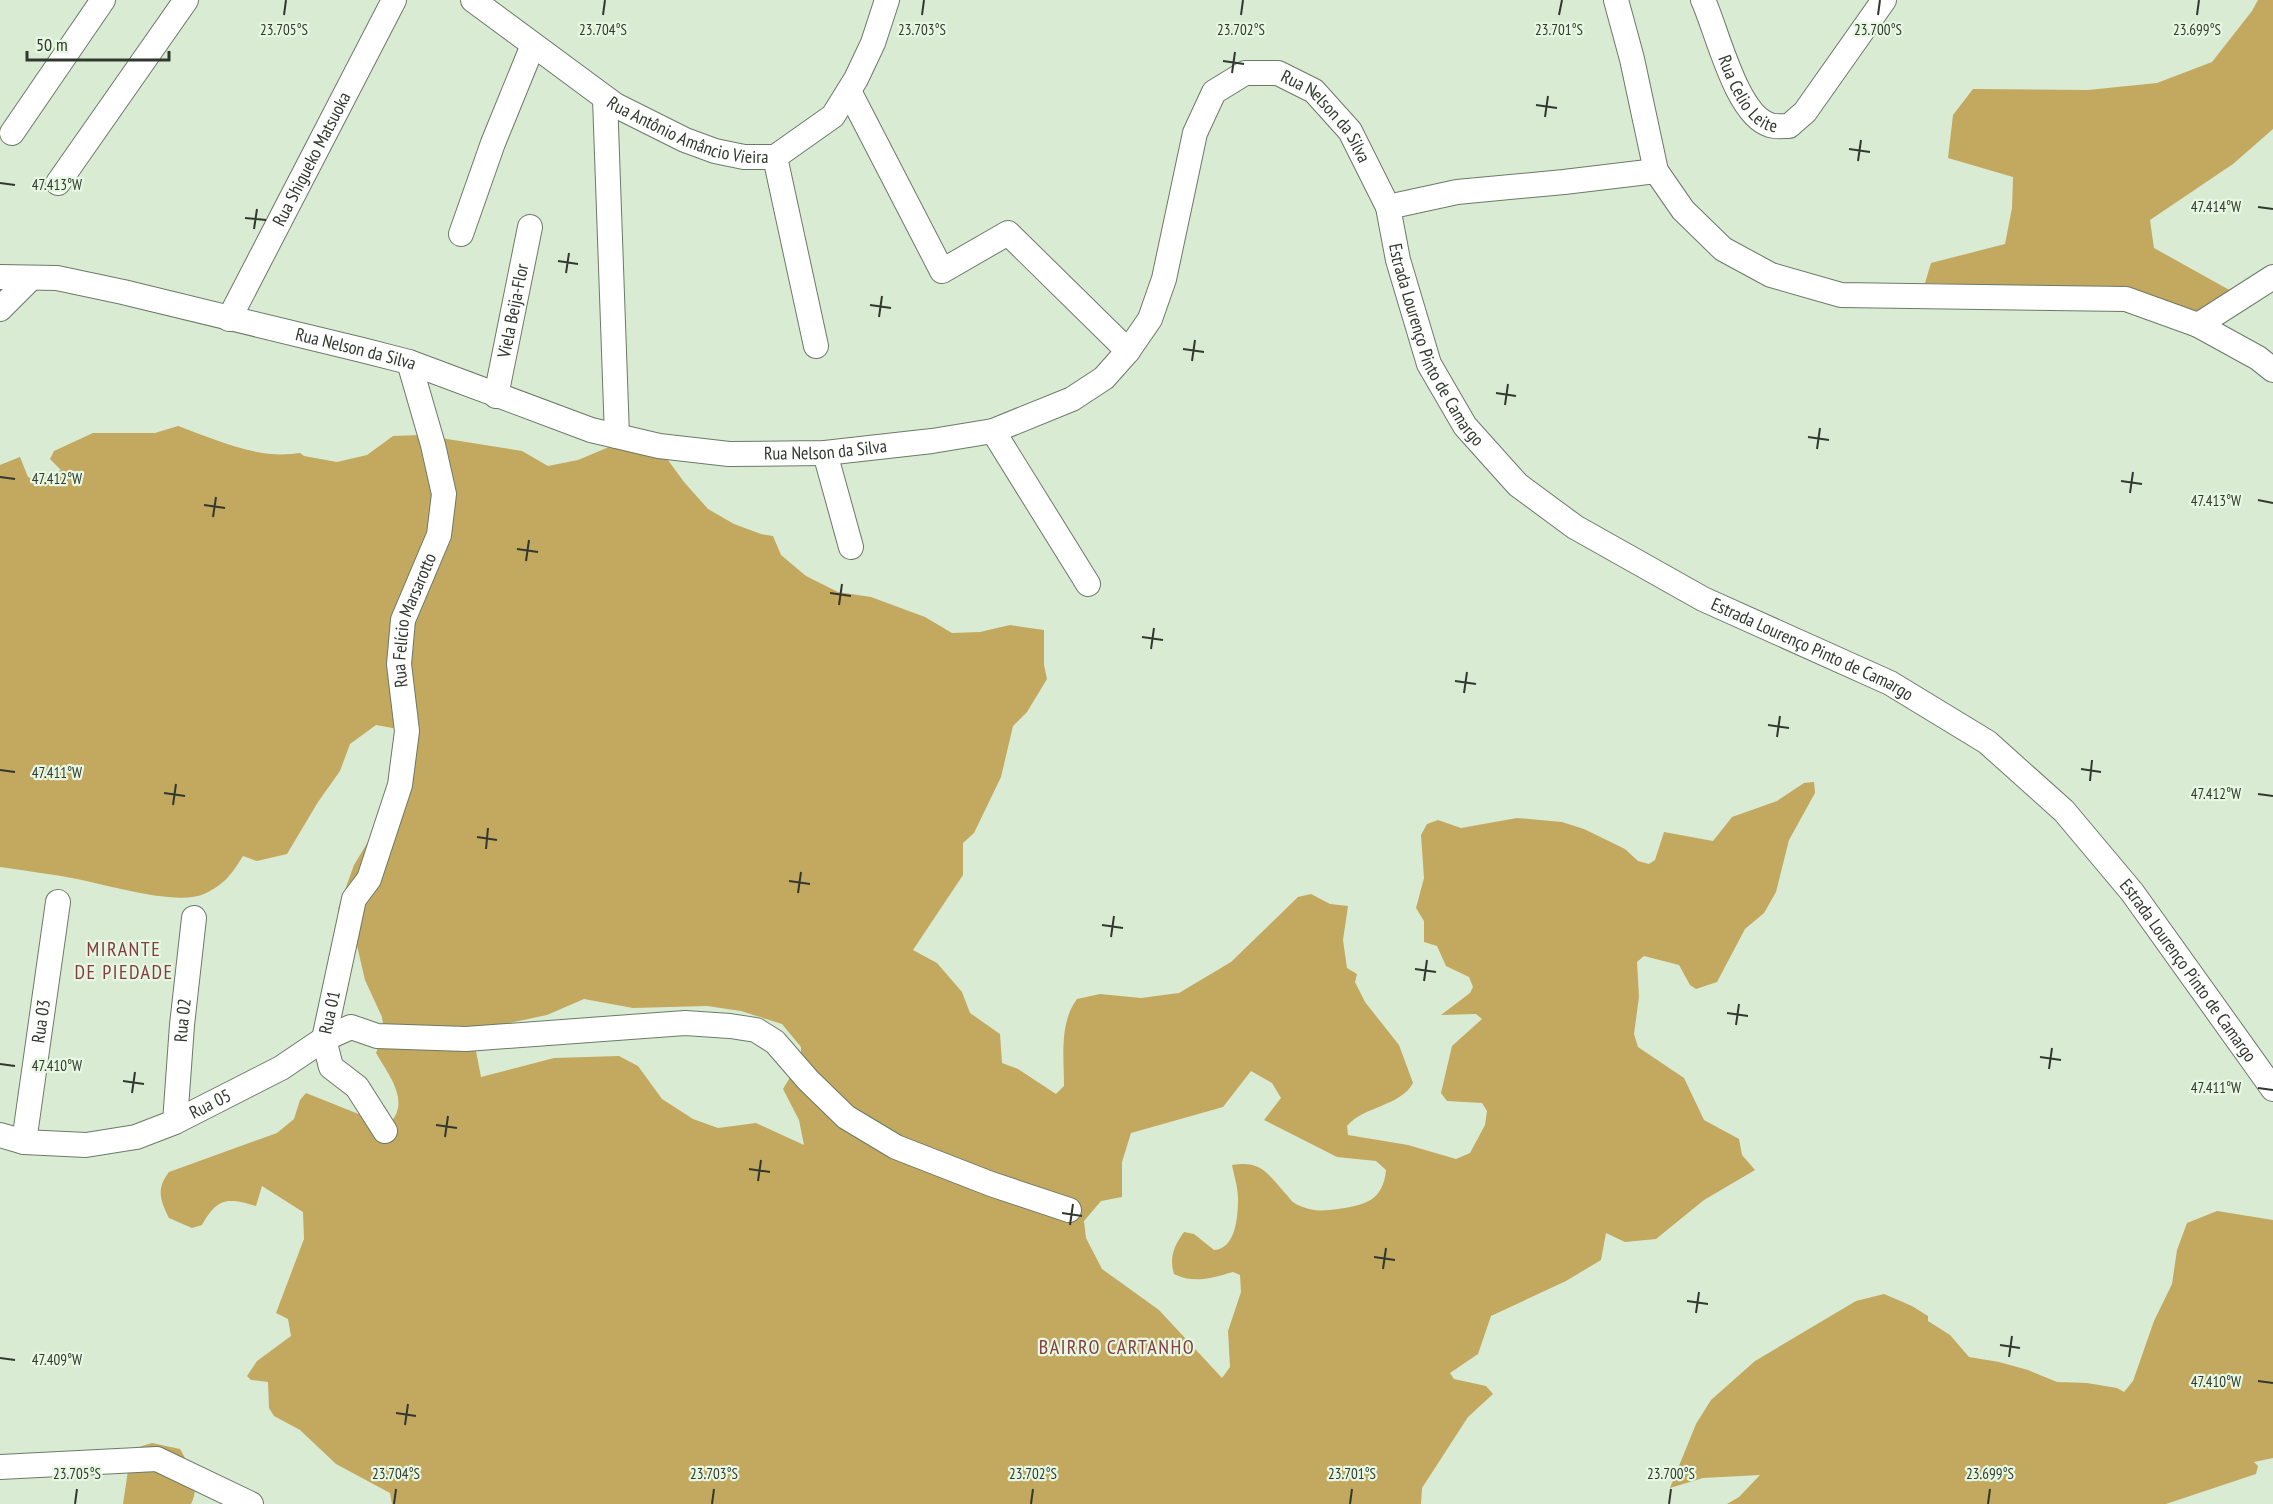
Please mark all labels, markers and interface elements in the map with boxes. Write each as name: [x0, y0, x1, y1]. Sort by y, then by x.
text: 23.705°S: [260, 20, 308, 39]
text: 23.704°S: [579, 20, 627, 39]
text: 23.703°S: [898, 20, 946, 39]
text: 23.702°S: [1217, 20, 1265, 39]
text: 23.701°S: [1535, 20, 1583, 39]
text: 23.700°S: [1854, 20, 1902, 39]
text: 23.699°S: [2173, 20, 2221, 39]
scale bar: [27, 24, 170, 62]
text: 50 m: [36, 33, 68, 56]
street label: Rua Celio Leite: [1713, 52, 1779, 137]
street label: Rua Nelson da Silva: [1277, 64, 1376, 166]
street label: Rua Shigueko Matsuoka: [267, 88, 355, 230]
street label: Rua Antônio Amâncio Vieira: [603, 91, 768, 168]
text: 47.413°W: [32, 175, 82, 194]
text: 47.414°W: [2191, 197, 2241, 216]
street label: Estrada Lourenço Pinto de Camargo: [1384, 241, 1490, 451]
street label: Viela Beija-Flor: [492, 261, 533, 361]
street label: Rua Nelson da Silva: [293, 322, 419, 375]
street label: Rua Nelson da Silva: [764, 434, 888, 465]
text: 47.412°W: [32, 469, 82, 488]
text: 47.413°W: [2191, 491, 2241, 510]
street label: Rua Felício Marsarotto: [387, 549, 441, 689]
street label: Estrada Lourenço Pinto de Camargo: [1708, 592, 1918, 706]
text: 47.411°W: [32, 763, 82, 782]
text: 47.412°W: [2191, 784, 2241, 803]
street label: Estrada Lourenço Pinto de Camargo: [2115, 874, 2262, 1067]
district label: MIRANTE DE PIEDADE: [74, 936, 174, 985]
street label: Rua 01: [313, 989, 345, 1036]
street label: Rua 02: [169, 997, 196, 1043]
street label: Rua 03: [26, 998, 55, 1044]
text: 47.410°W: [32, 1056, 82, 1075]
text: 47.411°W: [2191, 1078, 2241, 1097]
street label: Rua 05: [185, 1083, 235, 1124]
district label: BAIRRO CARTANHO: [1039, 1334, 1195, 1360]
text: 47.409°W: [32, 1350, 82, 1369]
text: 47.410°W: [2191, 1372, 2241, 1391]
text: 23.705°S: [53, 1464, 101, 1483]
text: 23.704°S: [372, 1464, 420, 1483]
text: 23.703°S: [690, 1464, 738, 1483]
text: 23.702°S: [1009, 1464, 1057, 1483]
text: 23.701°S: [1328, 1464, 1376, 1483]
text: 23.700°S: [1647, 1464, 1695, 1483]
text: 23.699°S: [1966, 1464, 2014, 1483]

